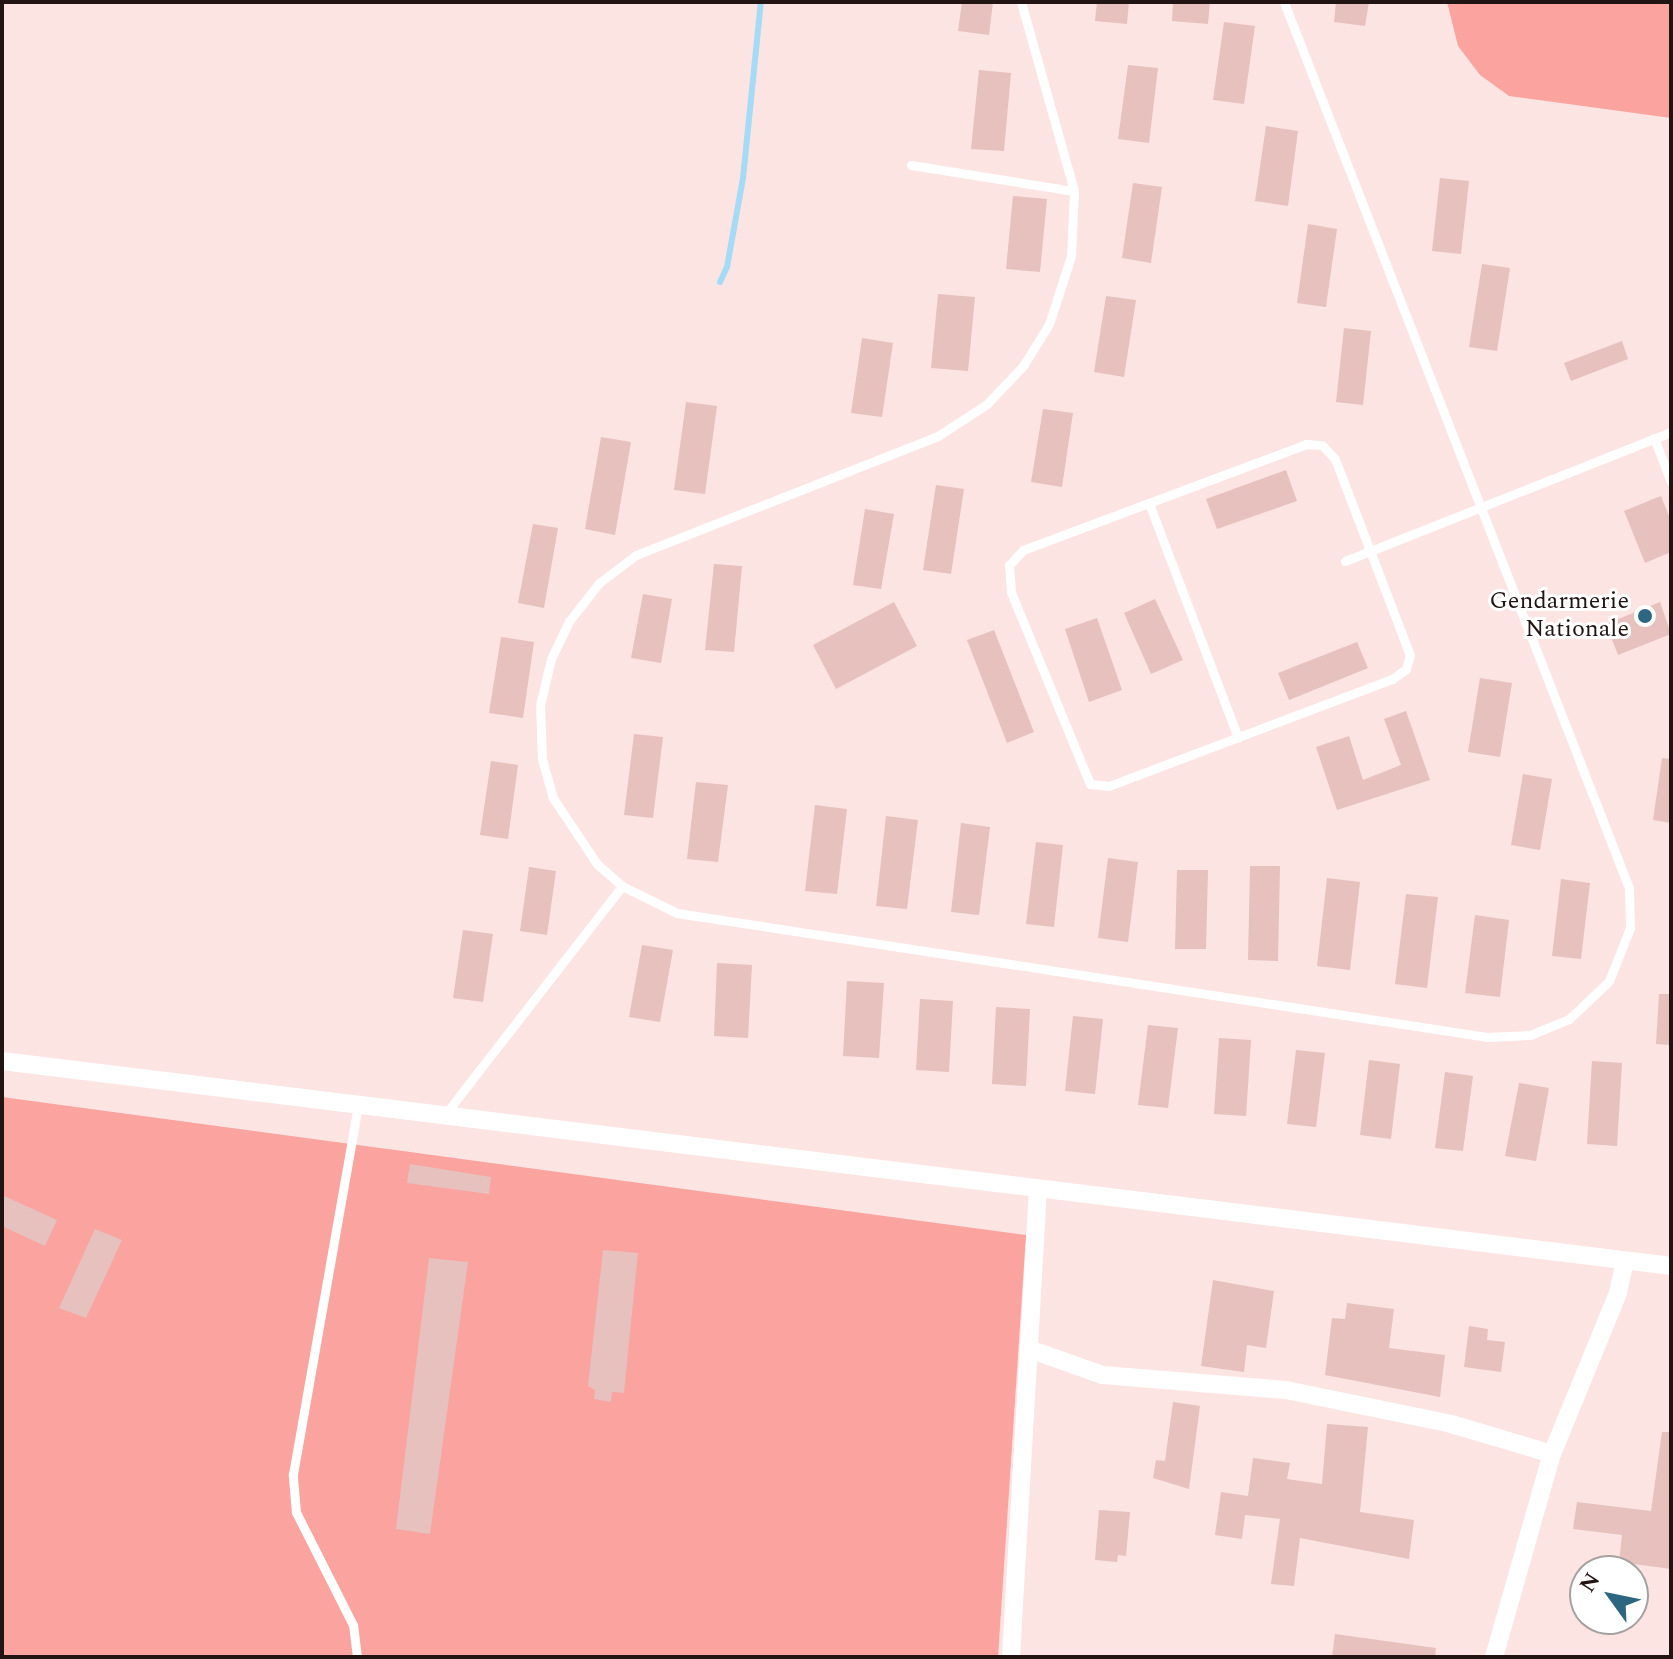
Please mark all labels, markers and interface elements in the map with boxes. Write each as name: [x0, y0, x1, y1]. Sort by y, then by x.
place label: Gendarmerie Nationale: [1489, 588, 1629, 644]
marker: Gendarmerie Nationale: [1636, 607, 1654, 625]
north arrow: [1569, 1555, 1649, 1635]
text: N: [1571, 1566, 1609, 1599]

